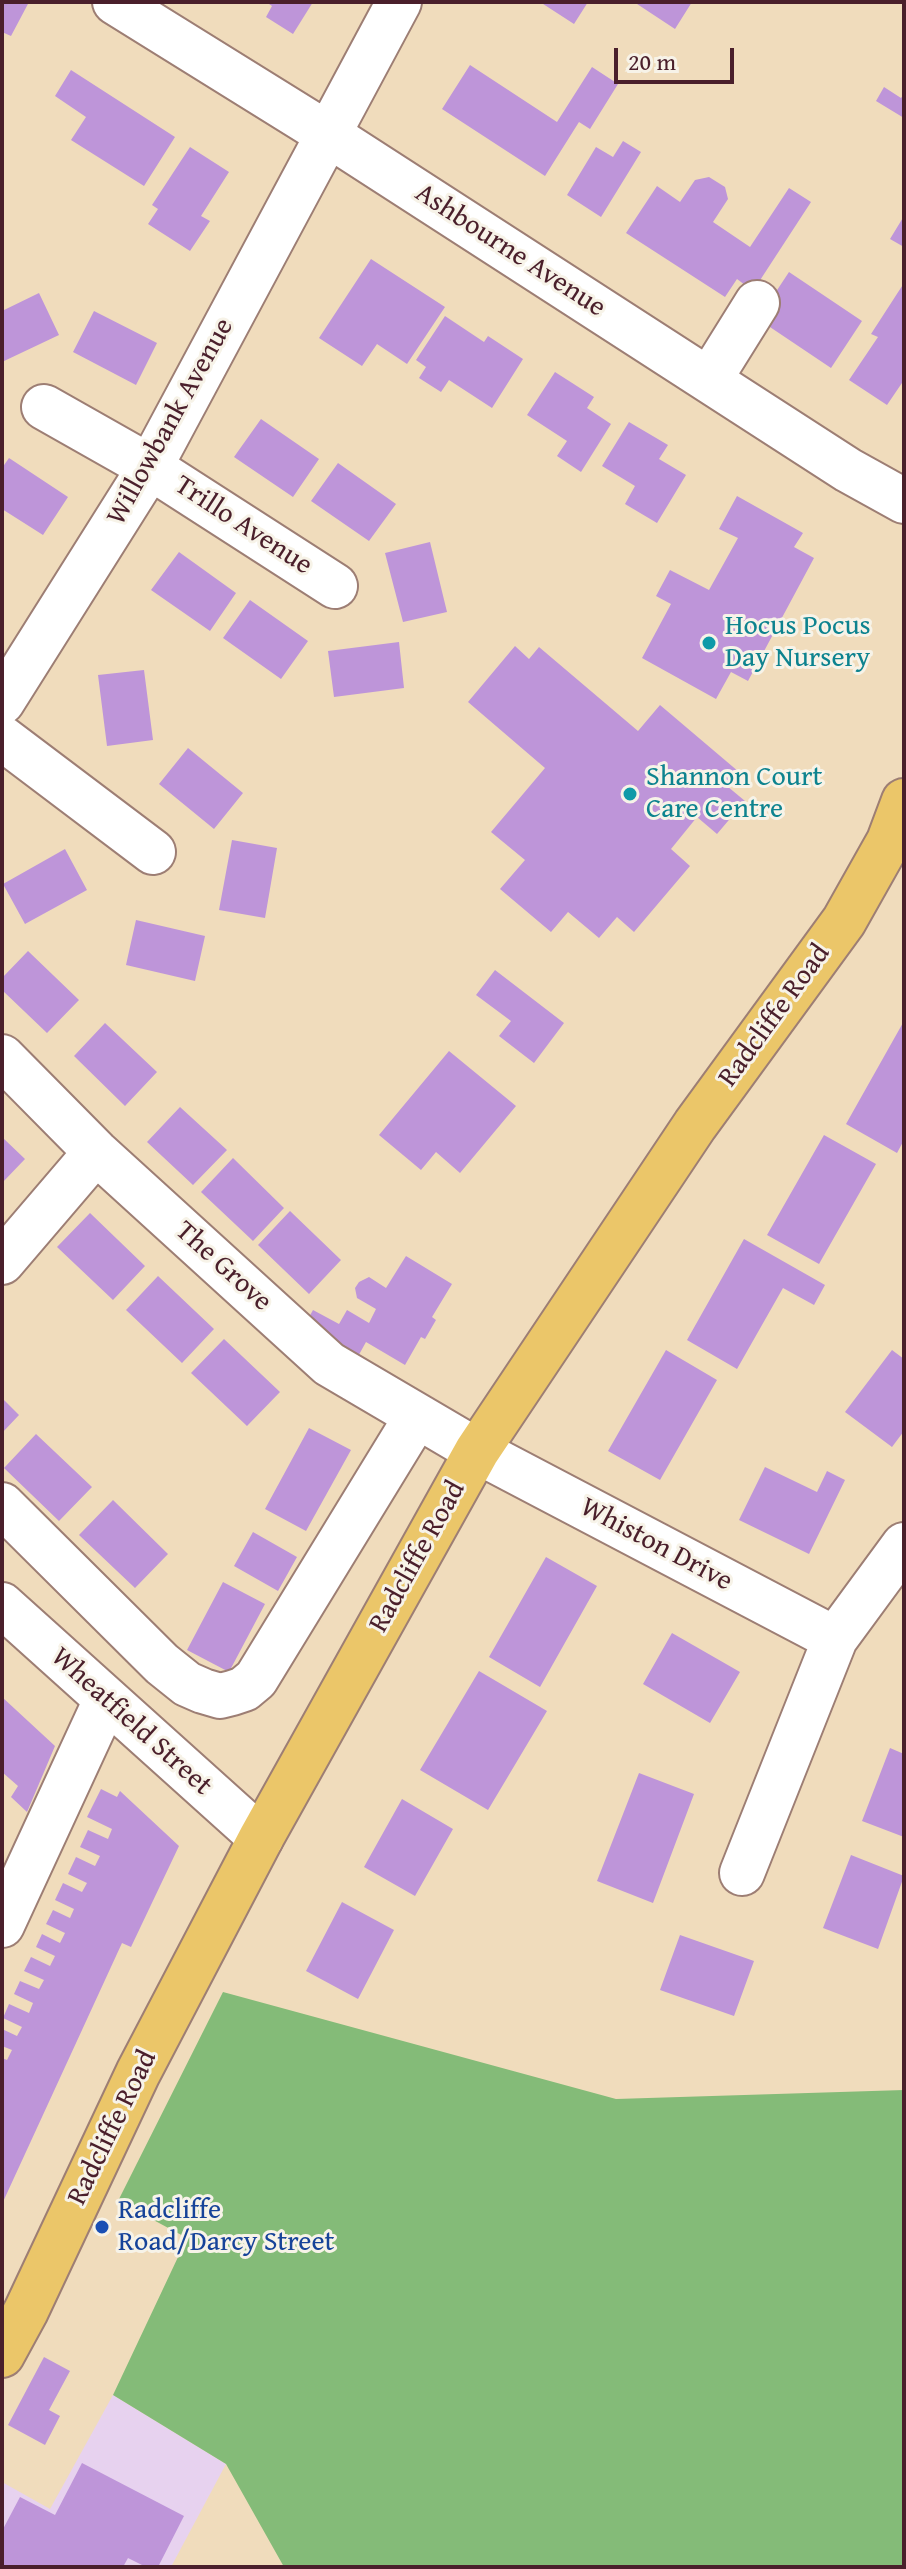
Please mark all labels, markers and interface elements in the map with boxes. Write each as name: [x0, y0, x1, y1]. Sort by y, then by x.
scale bar: [618, 32, 738, 82]
text: 20 m: [628, 44, 676, 79]
street label: Ashbourne Avenue: [408, 177, 612, 325]
street label: Willowbank Avenue: [100, 313, 242, 531]
street label: Trillo Avenue: [168, 469, 318, 583]
place label: Hocus Pocus Day Nursery: [725, 610, 871, 676]
marker: Hocus Pocus Day Nursery: [700, 634, 718, 652]
place label: Shannon Court Care Centre: [646, 761, 822, 827]
marker: Shannon Court Care Centre: [621, 785, 639, 803]
street label: Radcliffe Road: [712, 938, 838, 1094]
street label: The Grove: [168, 1215, 278, 1319]
street label: Radcliffe Road: [363, 1475, 473, 1639]
street label: Whiston Drive: [574, 1491, 738, 1599]
street label: Wheatfield Street: [43, 1641, 219, 1803]
street label: Radcliffe Road: [61, 2045, 165, 2211]
place label: Radcliffe Road/Darcy Street: [118, 2194, 335, 2260]
marker: Radcliffe Road/Darcy Street: [93, 2218, 111, 2236]

